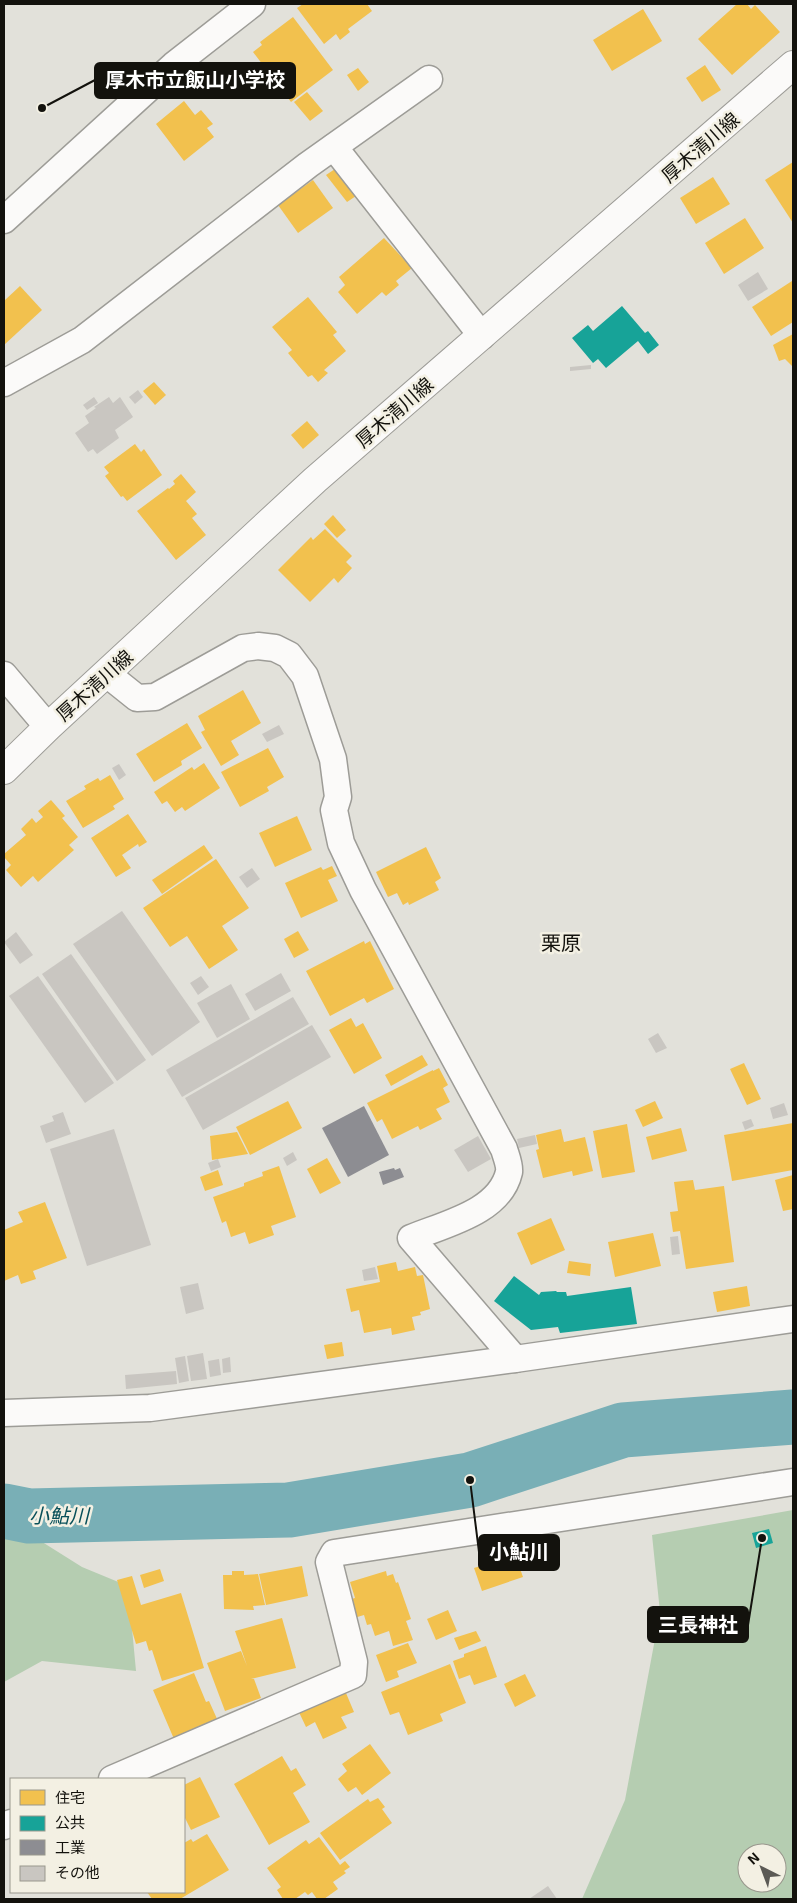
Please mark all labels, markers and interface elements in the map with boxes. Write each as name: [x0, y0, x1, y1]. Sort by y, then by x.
callout: 厚木市立飯山小学校: [95, 63, 295, 98]
text: 厚木市立飯山小学校: [105, 67, 285, 91]
street label: 厚木清川線: [657, 107, 743, 187]
street label: 厚木清川線: [351, 372, 437, 452]
street label: 厚木清川線: [51, 645, 137, 725]
district label: 栗原: [541, 930, 581, 954]
water label: 小鮎川: [29, 1503, 91, 1527]
callout: 小鮎川: [479, 1535, 559, 1570]
text: 小鮎川: [489, 1539, 549, 1563]
callout: 三長神社: [648, 1607, 748, 1642]
text: 三長神社: [658, 1612, 738, 1636]
legend: [10, 1778, 185, 1893]
text: 住宅: [55, 1788, 85, 1806]
text: 公共: [55, 1813, 85, 1831]
text: 工業: [55, 1838, 85, 1856]
north arrow: [737, 1843, 787, 1893]
text: N: [744, 1848, 762, 1868]
text: その他: [55, 1863, 100, 1881]

